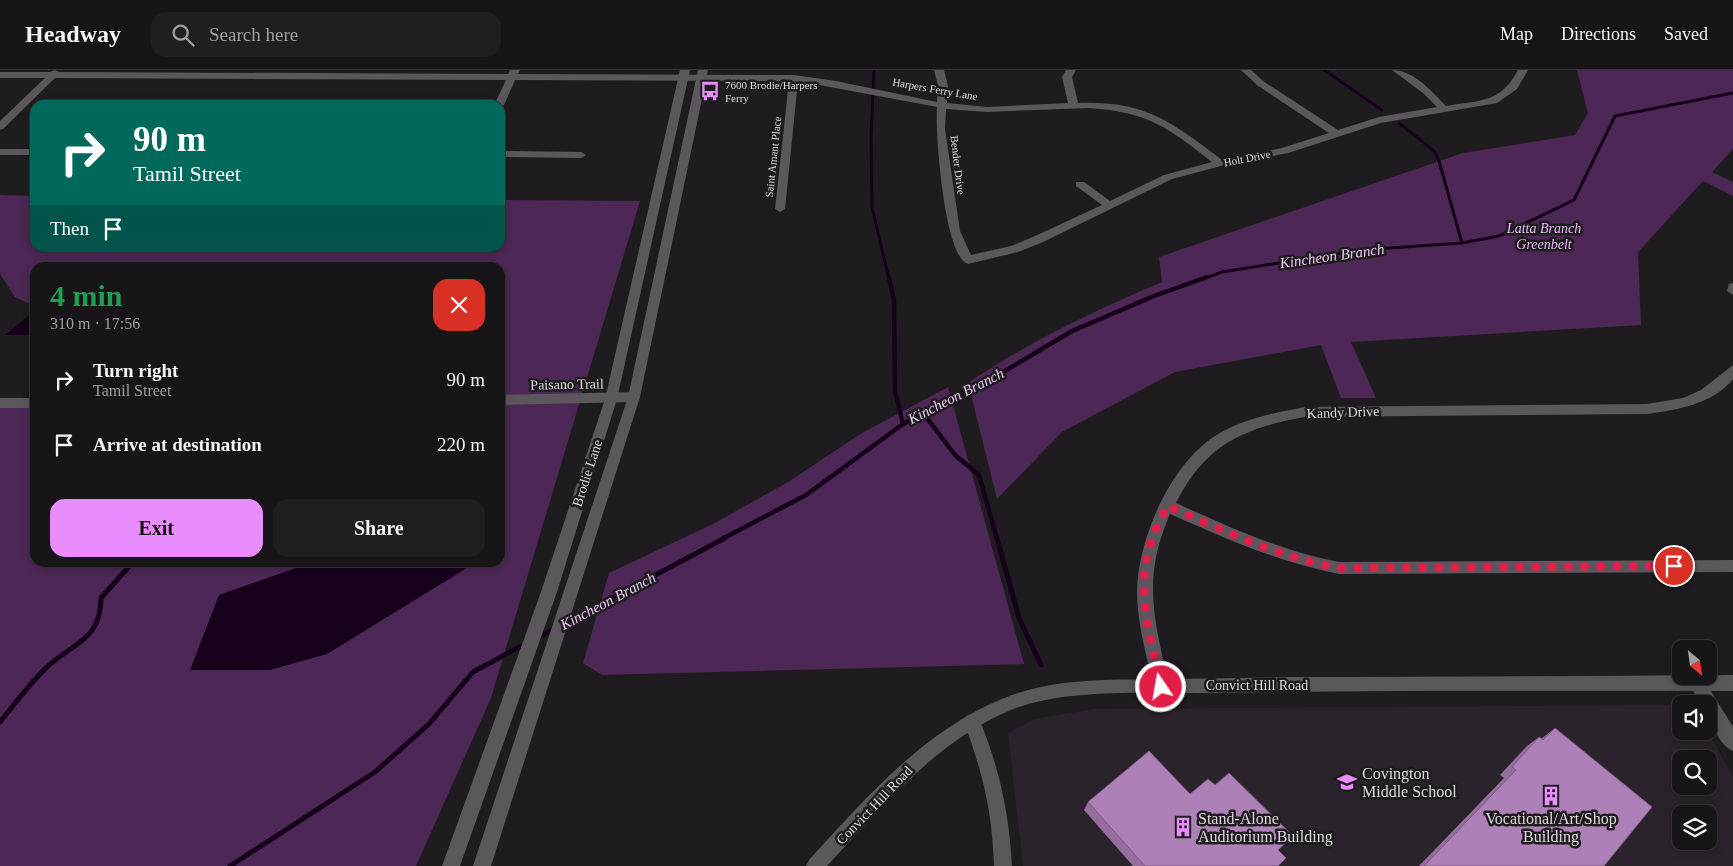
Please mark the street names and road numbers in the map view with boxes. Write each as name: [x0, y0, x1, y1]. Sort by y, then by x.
street label: Harpers Ferry Lane: [892, 76, 979, 102]
street label: Saint Amant Place: [763, 116, 783, 198]
street label: Bender Drive: [948, 135, 968, 195]
street label: Holt Drive: [1223, 148, 1271, 168]
street label: Paisano Trail: [530, 376, 604, 393]
street label: Kandy Drive: [1306, 404, 1380, 421]
street label: Brodie Lane: [570, 438, 605, 509]
street label: Convict Hill Road: [1206, 678, 1308, 693]
street label: Convict Hill Road: [833, 763, 915, 847]

